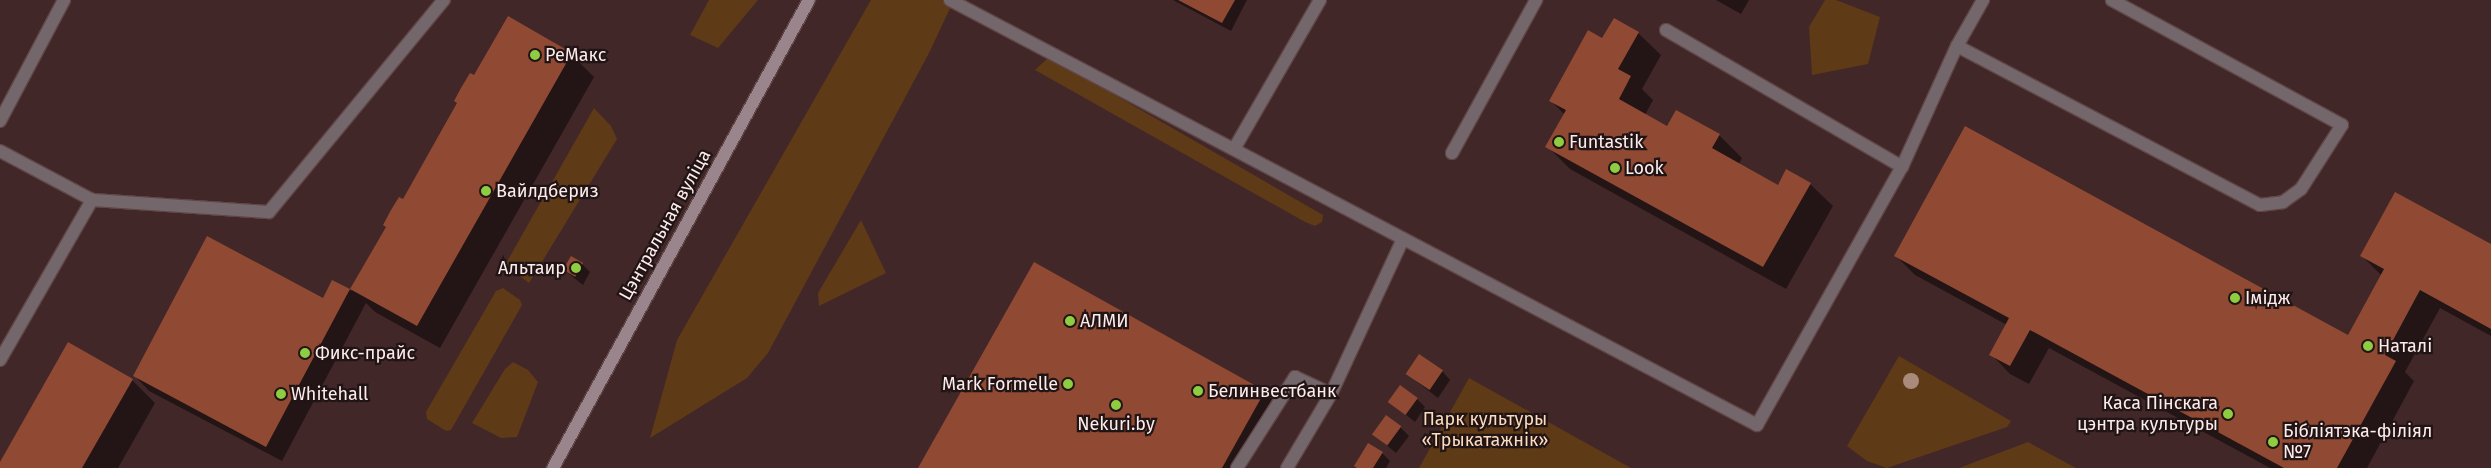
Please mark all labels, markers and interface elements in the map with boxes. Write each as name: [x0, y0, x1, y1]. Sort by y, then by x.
place label: РеМакс: [545, 44, 606, 66]
marker: РеМакс: [529, 49, 541, 61]
place label: Funtastik: [1569, 131, 1643, 153]
marker: Funtastik: [1553, 136, 1565, 148]
street label: Цэнтральная вуліца: [615, 146, 715, 304]
place label: Look: [1625, 157, 1664, 179]
marker: Look: [1609, 162, 1621, 174]
place label: Вайлдбериз: [496, 180, 599, 202]
marker: Вайлдбериз: [480, 185, 492, 197]
place label: Альтаир: [498, 257, 566, 279]
marker: Альтаир: [570, 262, 582, 274]
place label: Імідж: [2245, 287, 2290, 309]
marker: Імідж: [2229, 292, 2241, 304]
place label: АЛМИ: [1080, 310, 1128, 332]
marker: АЛМИ: [1064, 315, 1076, 327]
place label: Наталі: [2378, 335, 2432, 357]
marker: Наталі: [2362, 340, 2374, 352]
place label: Фикс-прайс: [315, 342, 415, 364]
marker: Фикс-прайс: [299, 347, 311, 359]
place label: Mark Formelle: [942, 373, 1058, 395]
marker: Mark Formelle: [1062, 378, 1074, 390]
place label: Белинвестбанк: [1208, 380, 1336, 402]
place label: Whitehall: [291, 383, 368, 405]
marker: Белинвестбанк: [1192, 385, 1204, 397]
marker: Whitehall: [275, 388, 287, 400]
place label: Каса Пінскага цэнтра культуры: [2077, 393, 2218, 436]
marker: Nekuri.by: [1110, 399, 1122, 411]
marker: Каса Пінскага цэнтра культуры: [2222, 408, 2234, 420]
park label: Парк культуры «Трыкатажнік»: [1421, 409, 1549, 452]
place label: Nekuri.by: [1077, 413, 1155, 435]
place label: Бібліятэка-філіял №7: [2283, 421, 2432, 464]
marker: Бібліятэка-філіял №7: [2267, 436, 2279, 448]

